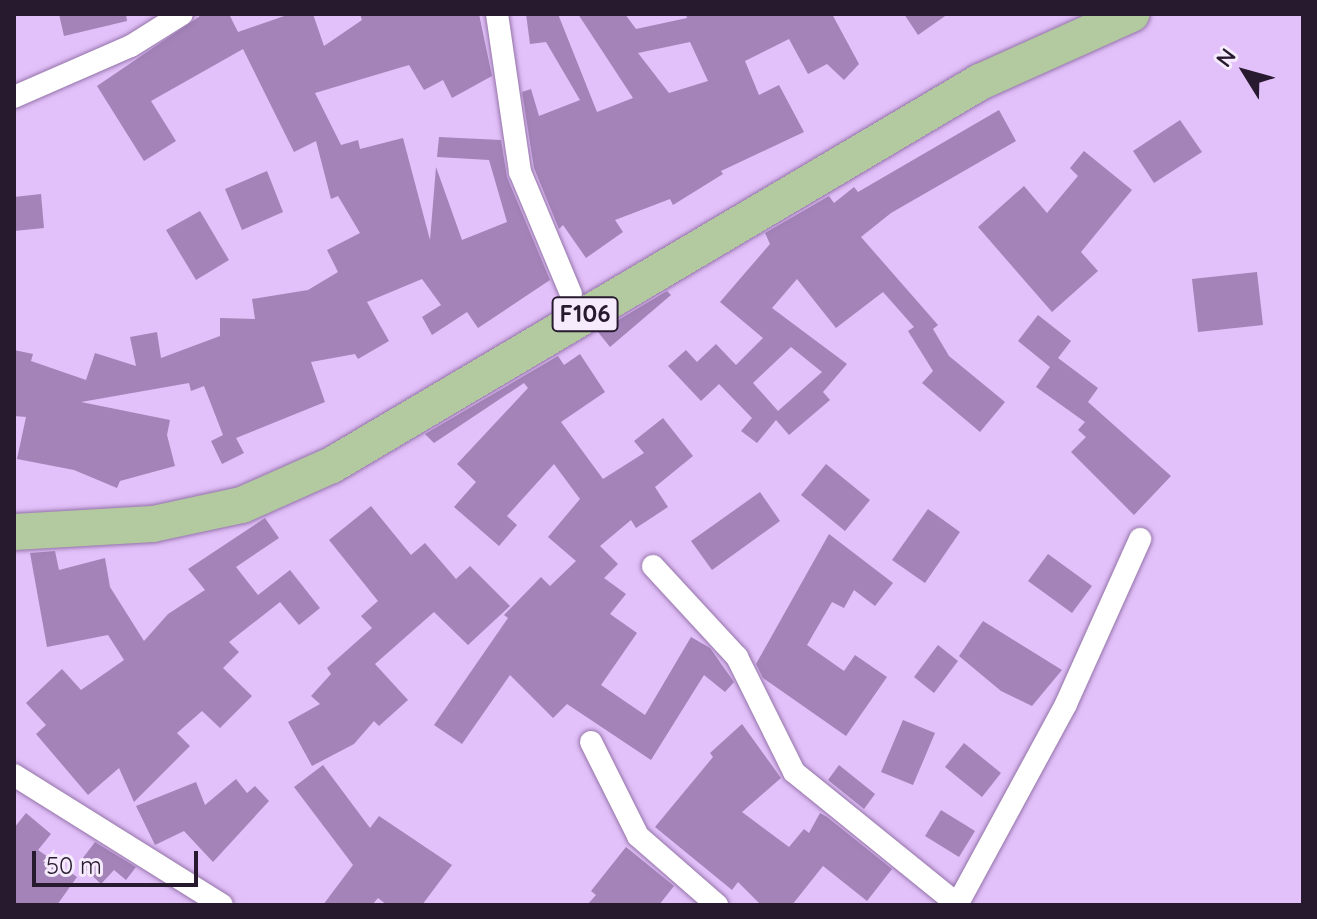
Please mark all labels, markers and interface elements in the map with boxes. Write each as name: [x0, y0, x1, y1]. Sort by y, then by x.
north arrow: [1205, 32, 1285, 112]
text: N: [1210, 43, 1242, 72]
road number: F106: [551, 294, 619, 334]
scale bar: [36, 835, 202, 885]
text: 50 m: [46, 850, 102, 880]

